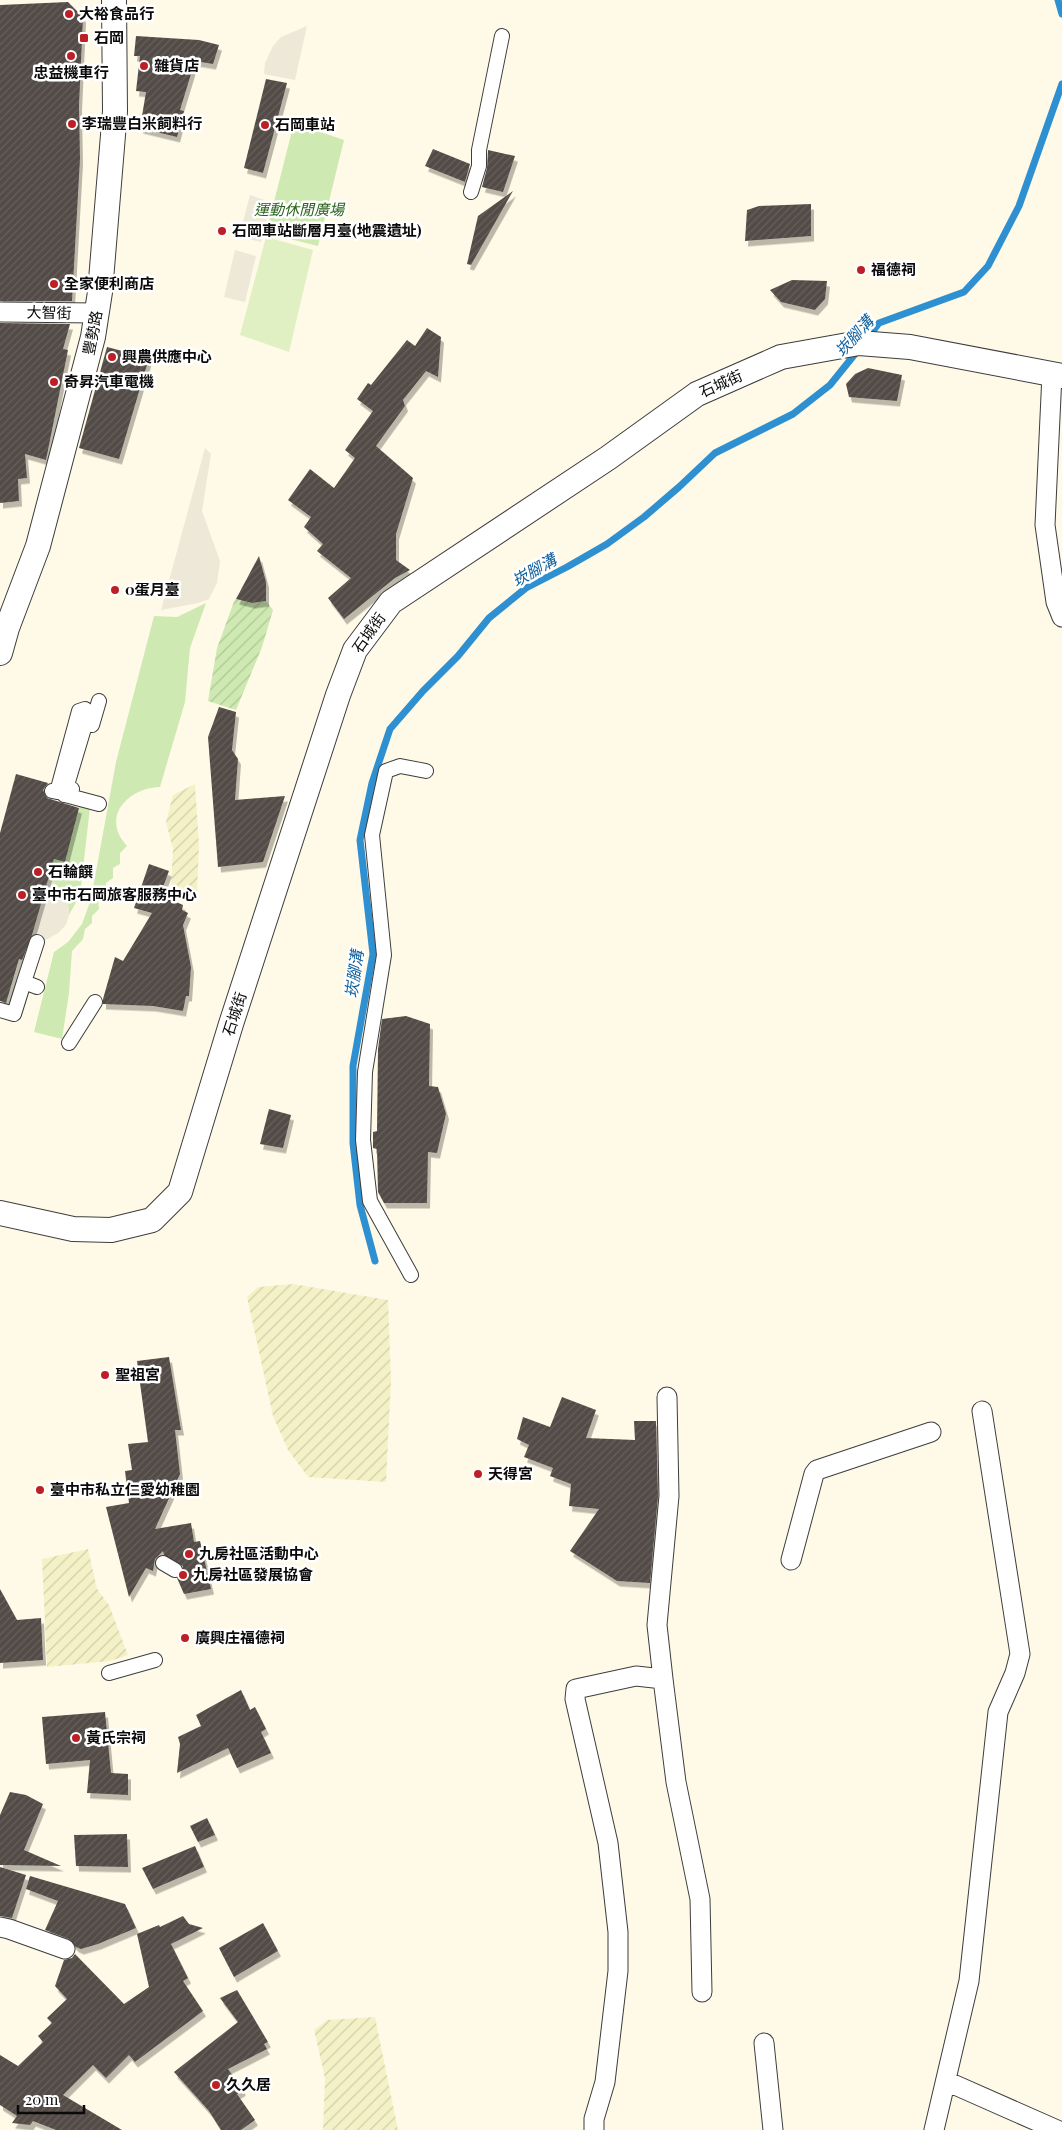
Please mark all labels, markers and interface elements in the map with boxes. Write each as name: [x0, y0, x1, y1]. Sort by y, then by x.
place label: 大裕食品行: [79, 3, 154, 23]
marker: 大裕食品行: [63, 8, 75, 20]
place label: 石岡: [94, 27, 124, 47]
marker: 石岡: [78, 32, 90, 44]
marker: 忠益機車行: [65, 50, 77, 62]
place label: 雜貨店: [154, 55, 199, 75]
marker: 雜貨店: [138, 60, 150, 72]
place label: 忠益機車行: [33, 62, 109, 82]
place label: 李瑞豐白米飼料行: [82, 113, 202, 133]
place label: 石岡車站: [275, 114, 335, 134]
marker: 李瑞豐白米飼料行: [66, 118, 78, 130]
marker: 石岡車站: [259, 119, 271, 131]
park label: 運動休閒廣場: [254, 199, 346, 219]
place label: 石岡車站斷層月臺(地震遺址): [232, 220, 422, 240]
marker: 石岡車站斷層月臺(地震遺址): [216, 225, 228, 237]
place label: 福德祠: [871, 259, 916, 279]
marker: 福德祠: [855, 264, 867, 276]
place label: 全家便利商店: [64, 273, 154, 293]
marker: 全家便利商店: [48, 278, 60, 290]
street label: 大智街: [26, 302, 72, 322]
street label: 豐勢路: [78, 309, 106, 357]
water label: 崁腳溝: [830, 309, 879, 361]
place label: 興農供應中心: [122, 346, 212, 366]
marker: 興農供應中心: [106, 351, 118, 363]
street label: 石城街: [696, 365, 745, 401]
place label: 奇昇汽車電機: [64, 371, 154, 391]
marker: 奇昇汽車電機: [48, 376, 60, 388]
water label: 崁腳溝: [508, 547, 562, 591]
place label: 0蛋月臺: [125, 579, 180, 599]
marker: 0蛋月臺: [109, 584, 121, 596]
street label: 石城街: [347, 608, 389, 657]
place label: 石輪饌: [48, 861, 93, 881]
marker: 石輪饌: [32, 866, 44, 878]
place label: 臺中市石岡旅客服務中心: [32, 884, 197, 904]
marker: 臺中市石岡旅客服務中心: [16, 889, 28, 901]
water label: 崁腳溝: [340, 947, 368, 999]
street label: 石城街: [218, 989, 251, 1038]
place label: 聖祖宮: [115, 1364, 160, 1384]
marker: 聖祖宮: [99, 1369, 111, 1381]
place label: 天得宮: [488, 1463, 533, 1483]
marker: 天得宮: [472, 1468, 484, 1480]
place label: 臺中市私立仁愛幼稚園: [50, 1479, 200, 1499]
marker: 臺中市私立仁愛幼稚園: [34, 1484, 46, 1496]
place label: 九房社區活動中心: [199, 1543, 319, 1563]
marker: 九房社區活動中心: [183, 1548, 195, 1560]
place label: 九房社區發展協會: [193, 1564, 313, 1584]
marker: 九房社區發展協會: [177, 1569, 189, 1581]
place label: 廣興庄福德祠: [195, 1627, 285, 1647]
marker: 廣興庄福德祠: [179, 1632, 191, 1644]
place label: 黃氏宗祠: [86, 1727, 146, 1747]
marker: 黃氏宗祠: [70, 1732, 82, 1744]
place label: 久久居: [226, 2074, 271, 2094]
marker: 久久居: [210, 2079, 222, 2091]
scale bar: [18, 2082, 84, 2114]
text: 20 m: [25, 2089, 59, 2109]

